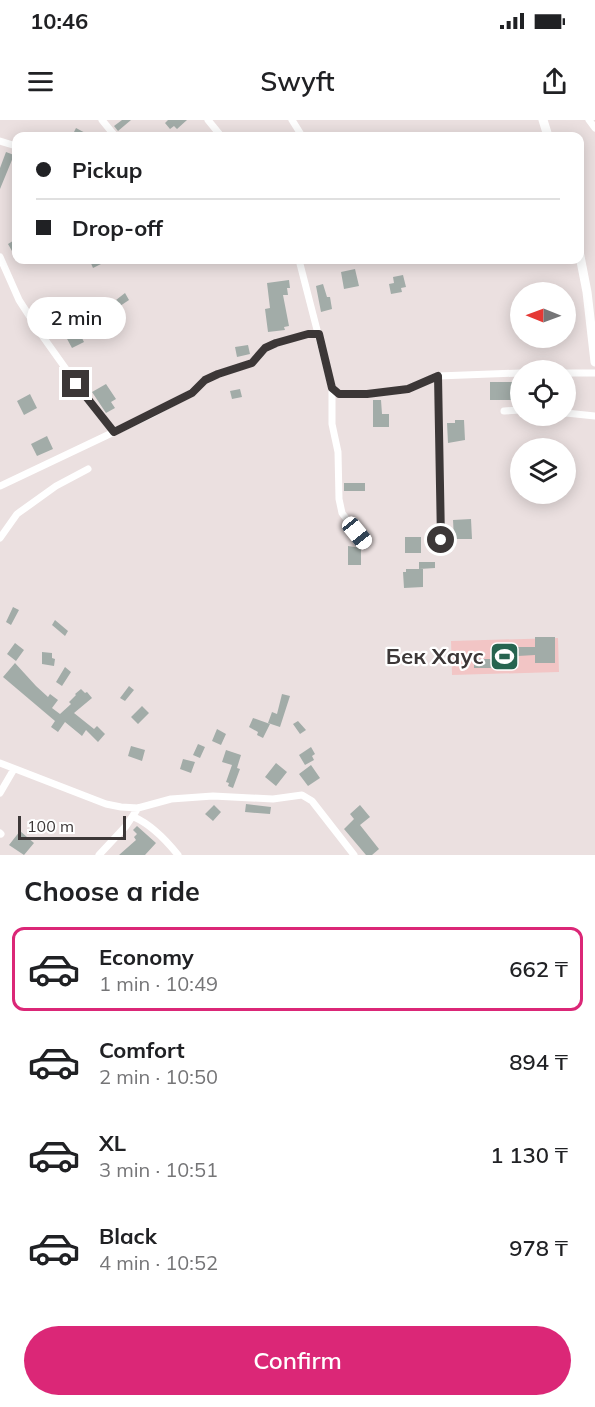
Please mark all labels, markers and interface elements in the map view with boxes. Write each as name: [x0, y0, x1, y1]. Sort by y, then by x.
text: 10:46: [30, 7, 88, 35]
text: Swyft: [260, 64, 335, 98]
icon: menu: [24, 65, 57, 98]
icon: share: [538, 65, 571, 98]
text: Pickup: [72, 156, 142, 184]
text: Drop-off: [72, 214, 163, 242]
north arrow: [510, 282, 576, 348]
map controls: [510, 282, 576, 504]
callout: 2 min: [26, 297, 125, 339]
text: 2 min: [51, 305, 102, 330]
button: locate: [510, 360, 576, 426]
route end: [62, 370, 89, 397]
button: layers: [510, 438, 576, 504]
car: [339, 513, 375, 553]
route start: [427, 526, 454, 553]
sports icon: Бек Хаус: [489, 640, 521, 672]
place label: Бек Хаус: [386, 642, 484, 670]
scale bar: [18, 813, 126, 840]
text: 100 m: [27, 816, 74, 836]
text: Choose a ride: [24, 874, 200, 908]
icon: car: [27, 942, 81, 996]
text: Economy: [99, 943, 194, 971]
text: 662 ₸: [509, 955, 568, 983]
text: 1 min · 10:49: [99, 971, 218, 996]
icon: car: [27, 1035, 81, 1089]
text: Comfort: [99, 1036, 185, 1064]
text: 894 ₸: [509, 1048, 568, 1076]
text: 2 min · 10:50: [99, 1064, 218, 1089]
icon: car: [27, 1128, 81, 1182]
text: XL: [99, 1129, 126, 1157]
text: 1 130 ₸: [490, 1141, 568, 1169]
text: 3 min · 10:51: [99, 1157, 218, 1182]
icon: car: [27, 1221, 81, 1275]
text: Black: [99, 1222, 157, 1250]
text: 978 ₸: [509, 1234, 568, 1262]
text: 4 min · 10:52: [99, 1250, 218, 1275]
button: Confirm: [24, 1326, 571, 1395]

